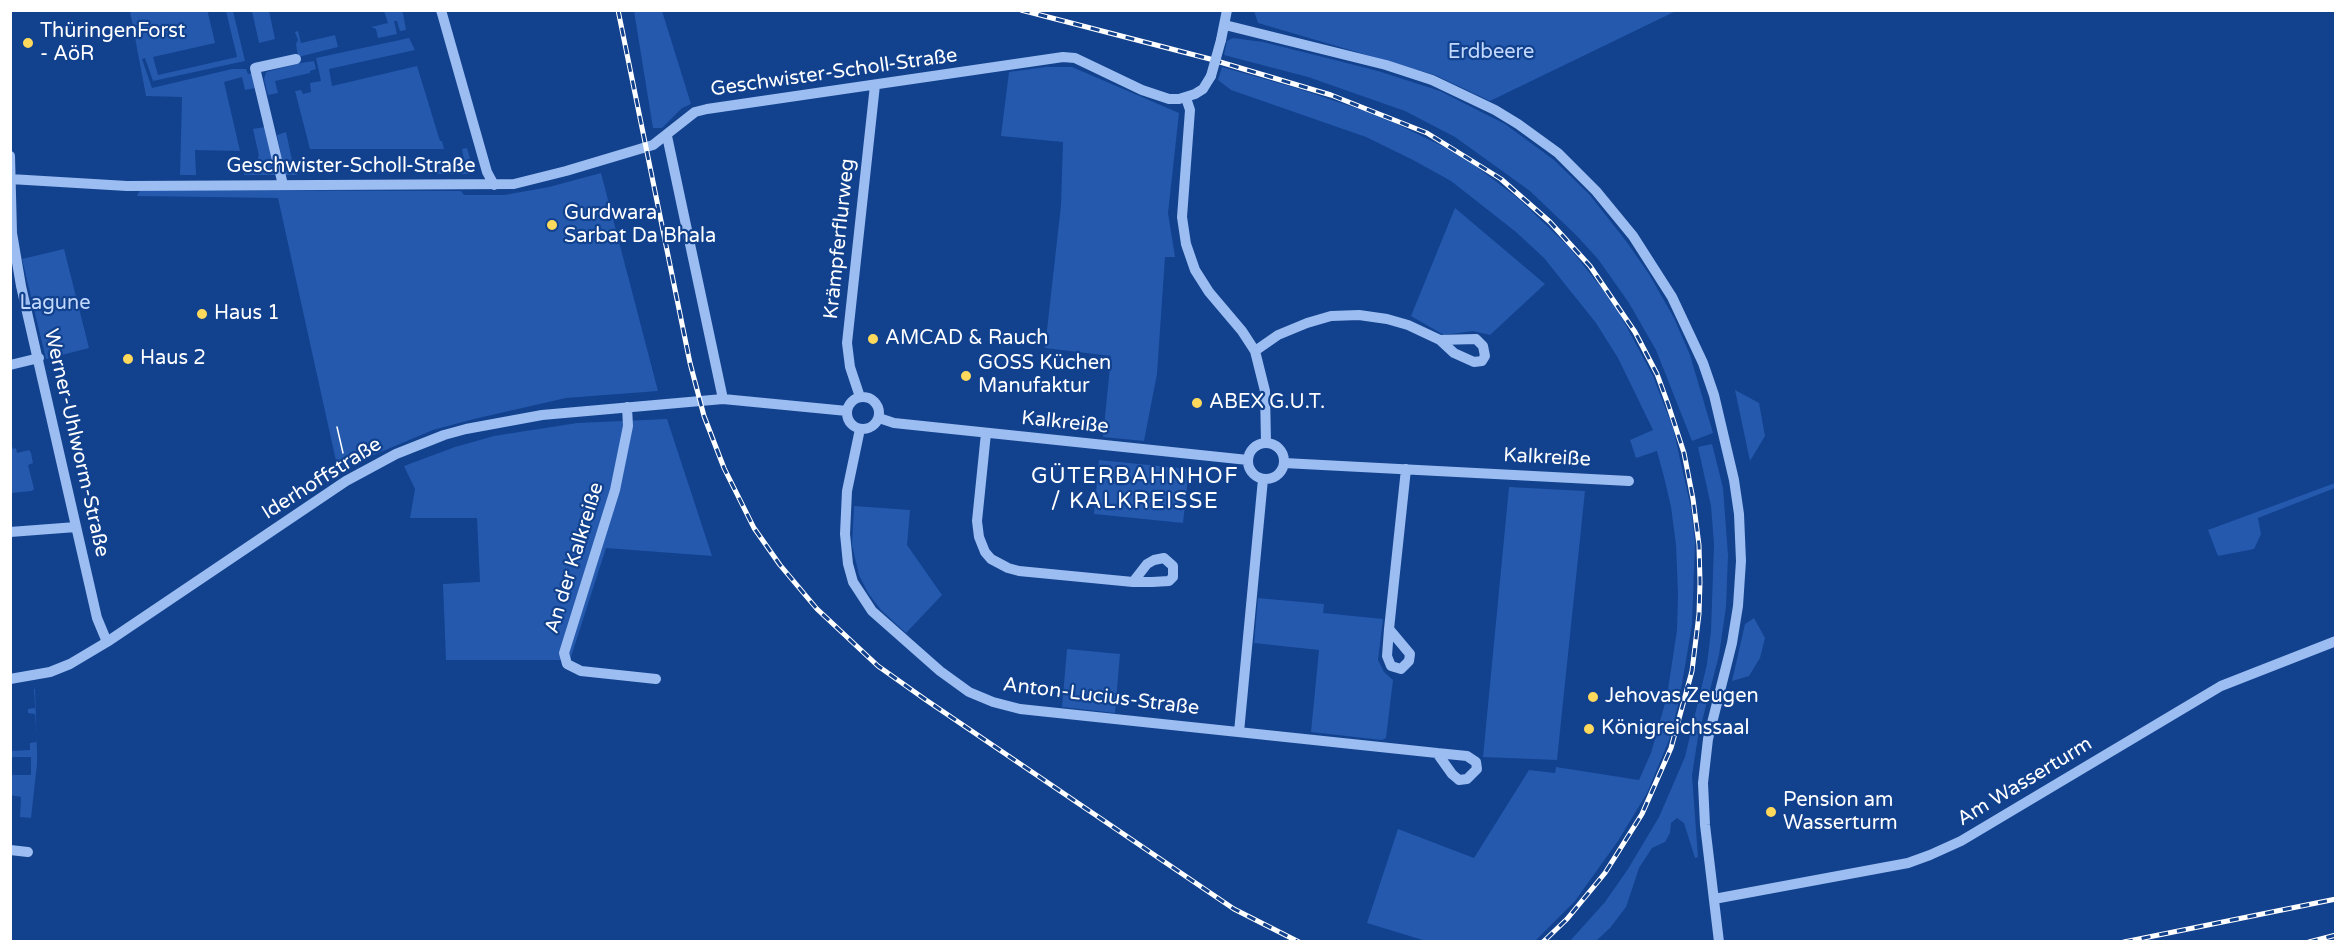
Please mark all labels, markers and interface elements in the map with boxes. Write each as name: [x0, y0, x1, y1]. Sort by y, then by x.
place label: ThüringenForst - AöR: [40, 20, 185, 67]
marker: ThüringenForst - AöR: [21, 36, 35, 50]
park label: Erdbeere: [1448, 41, 1534, 65]
street label: Geschwister-Scholl-Straße: [709, 44, 959, 102]
street label: Geschwister-Scholl-Straße: [226, 155, 476, 179]
street label: Krämpferflurweg: [820, 157, 860, 321]
place label: Gurdwara Sarbat Da Bhala: [564, 202, 716, 249]
marker: Gurdwara Sarbat Da Bhala: [545, 218, 559, 232]
park label: Lagune: [19, 292, 91, 316]
place label: Haus 1: [214, 302, 280, 326]
marker: Haus 1: [195, 307, 209, 321]
street label: Werner-Uhlworm-Straße: [38, 327, 114, 559]
place label: AMCAD & Rauch: [885, 327, 1049, 351]
marker: AMCAD & Rauch: [866, 332, 880, 346]
place label: Haus 2: [140, 347, 206, 371]
marker: Haus 2: [121, 352, 135, 366]
place label: GOSS Küchen Manufaktur: [978, 352, 1111, 399]
marker: GOSS Küchen Manufaktur: [959, 369, 973, 383]
place label: ABEX G.U.T.: [1209, 391, 1325, 415]
marker: ABEX G.U.T.: [1190, 396, 1204, 410]
street label: Kalkreiße: [1020, 406, 1110, 440]
street label: Iderhoffstraße: [258, 433, 386, 525]
street label: Kalkreiße: [1503, 444, 1591, 472]
district label: GÜTERBAHNHOF / KALKREISSE: [1031, 464, 1239, 516]
street label: An der Kalkreiße: [541, 480, 609, 636]
street label: Anton-Lucius-Straße: [1002, 673, 1200, 721]
place label: Jehovas Zeugen: [1605, 685, 1759, 709]
marker: Jehovas Zeugen: [1586, 690, 1600, 704]
place label: Königreichssaal: [1601, 717, 1749, 741]
marker: Königreichssaal: [1582, 722, 1596, 736]
street label: Am Wasserturm: [1953, 732, 2097, 832]
place label: Pension am Wasserturm: [1783, 789, 1898, 836]
marker: Pension am Wasserturm: [1764, 805, 1778, 819]

